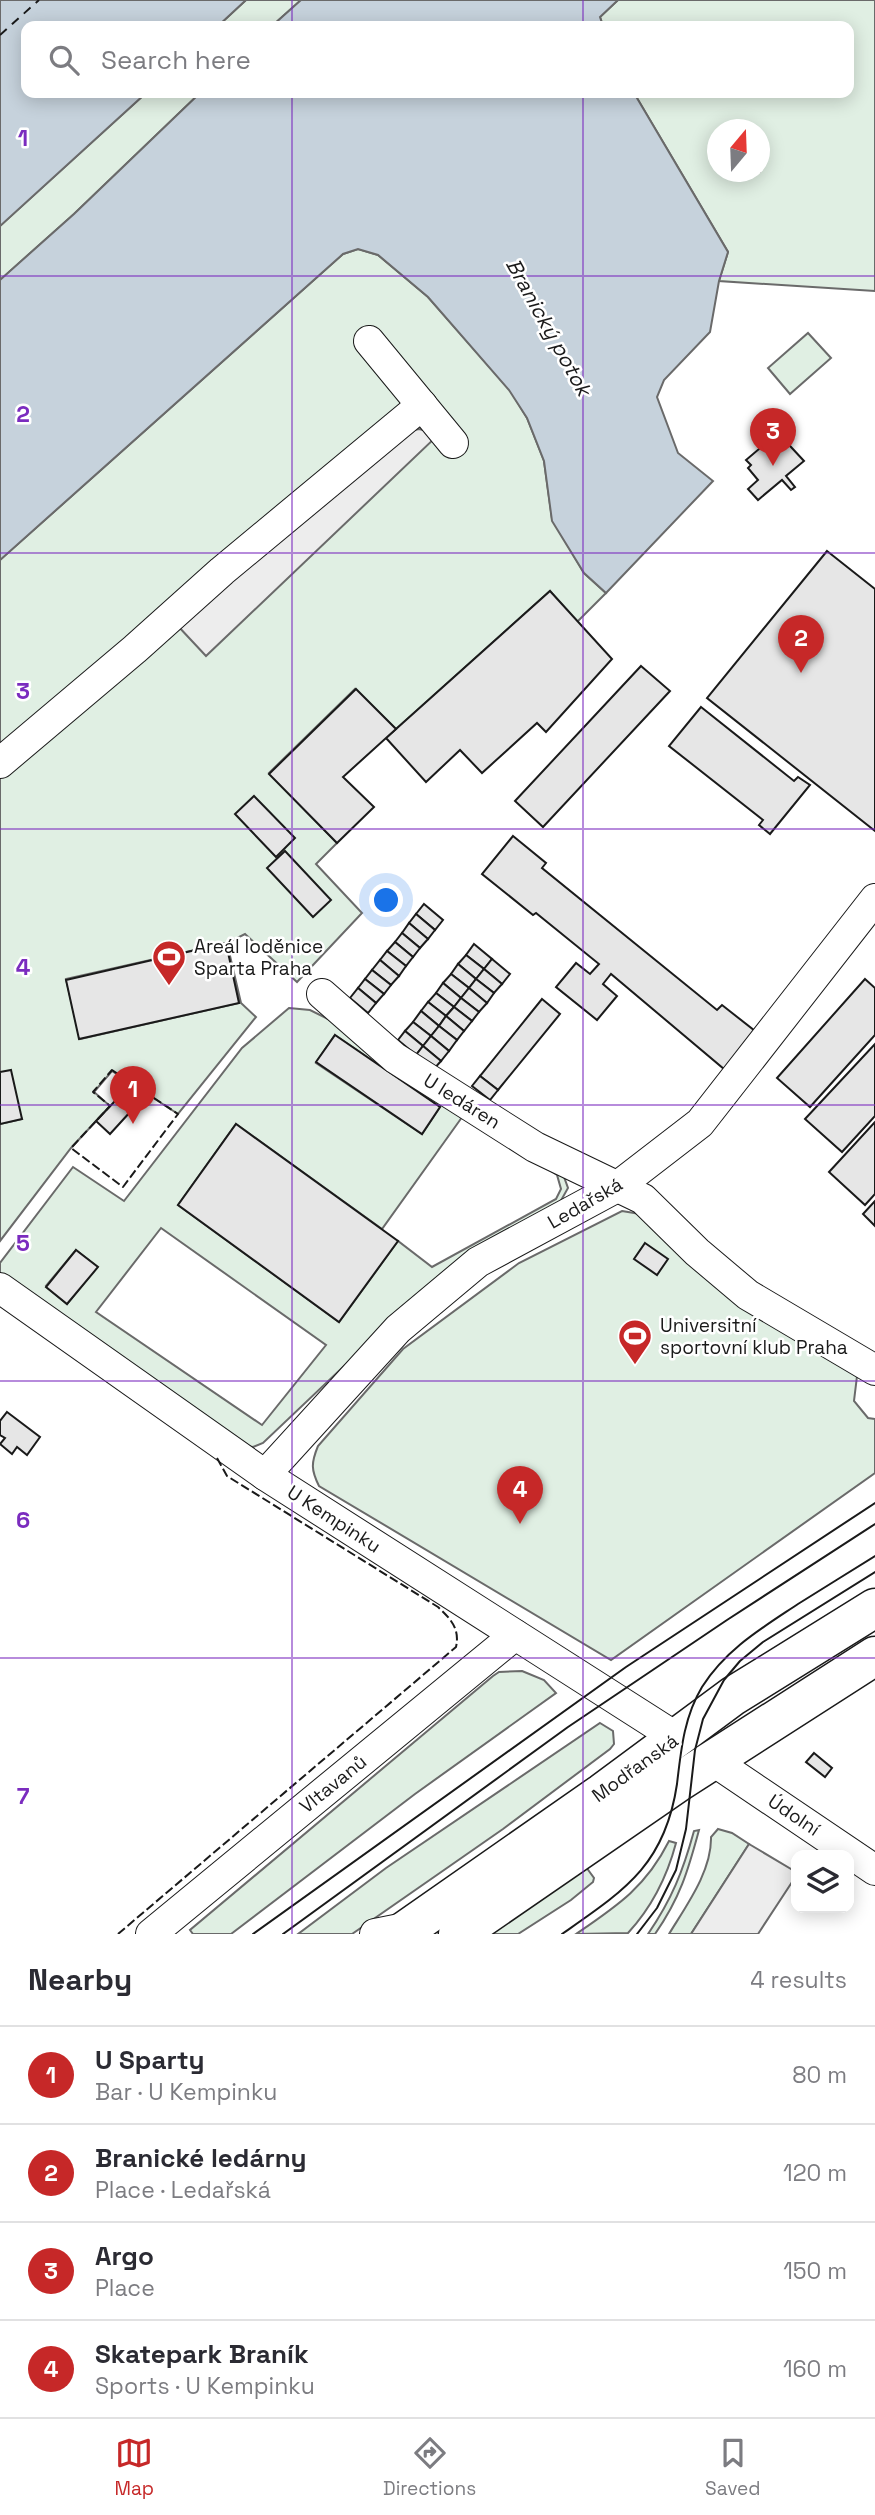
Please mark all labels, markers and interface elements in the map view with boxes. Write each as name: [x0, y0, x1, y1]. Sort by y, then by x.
search box: [21, 21, 854, 98]
icon: search: [45, 41, 83, 79]
text: Search here: [101, 43, 251, 77]
north arrow: [707, 119, 770, 182]
text: 1: [18, 123, 28, 153]
water label: Branický potok: [500, 253, 599, 403]
text: 2: [16, 399, 30, 429]
pin: 3: [750, 408, 796, 466]
pin: 2: [778, 615, 824, 673]
text: 3: [16, 676, 30, 706]
your location: [369, 883, 403, 917]
place label: Areál loděnice Sparta Praha: [194, 934, 323, 981]
sports icon: Areál loděnice Sparta Praha: [150, 938, 188, 987]
text: 4: [16, 952, 31, 982]
pin: 1: [110, 1066, 156, 1124]
street label: U ledáren: [419, 1068, 505, 1134]
street label: Ledařská: [543, 1171, 627, 1234]
text: 5: [16, 1228, 30, 1258]
place label: Universitní sportovní klub Praha: [660, 1313, 848, 1360]
sports icon: Universitní sportovní klub Praha: [616, 1317, 654, 1366]
pin: 4: [497, 1466, 543, 1524]
street label: U Kempinku: [282, 1479, 386, 1559]
text: 6: [16, 1505, 30, 1535]
street label: Modřanská: [587, 1728, 683, 1808]
street label: Vltavanů: [294, 1749, 372, 1819]
text: 7: [17, 1781, 30, 1811]
street label: Údolní: [763, 1789, 825, 1842]
map controls: [791, 1850, 854, 1913]
button: layers: [791, 1850, 854, 1913]
text: Nearby: [28, 1960, 132, 1999]
text: 4 results: [750, 1965, 847, 1995]
text: U Sparty: [95, 2043, 205, 2077]
text: 1: [46, 2060, 56, 2090]
text: 80 m: [792, 2060, 847, 2090]
text: Bar · U Kempinku: [95, 2077, 277, 2107]
text: Branické ledárny: [95, 2141, 307, 2175]
text: 2: [44, 2158, 58, 2188]
text: 120 m: [783, 2158, 847, 2188]
text: Place · Ledařská: [95, 2175, 271, 2205]
text: Argo: [95, 2239, 154, 2273]
text: 3: [44, 2256, 58, 2286]
text: 150 m: [783, 2256, 847, 2286]
text: Place: [95, 2273, 155, 2303]
text: Skatepark Braník: [95, 2337, 309, 2371]
text: 4: [44, 2354, 58, 2384]
text: 160 m: [783, 2354, 847, 2384]
text: Sports · U Kempinku: [95, 2371, 315, 2401]
tab: Map: [114, 2434, 154, 2501]
tab: Directions: [383, 2434, 476, 2501]
tab: Saved: [705, 2434, 761, 2501]

